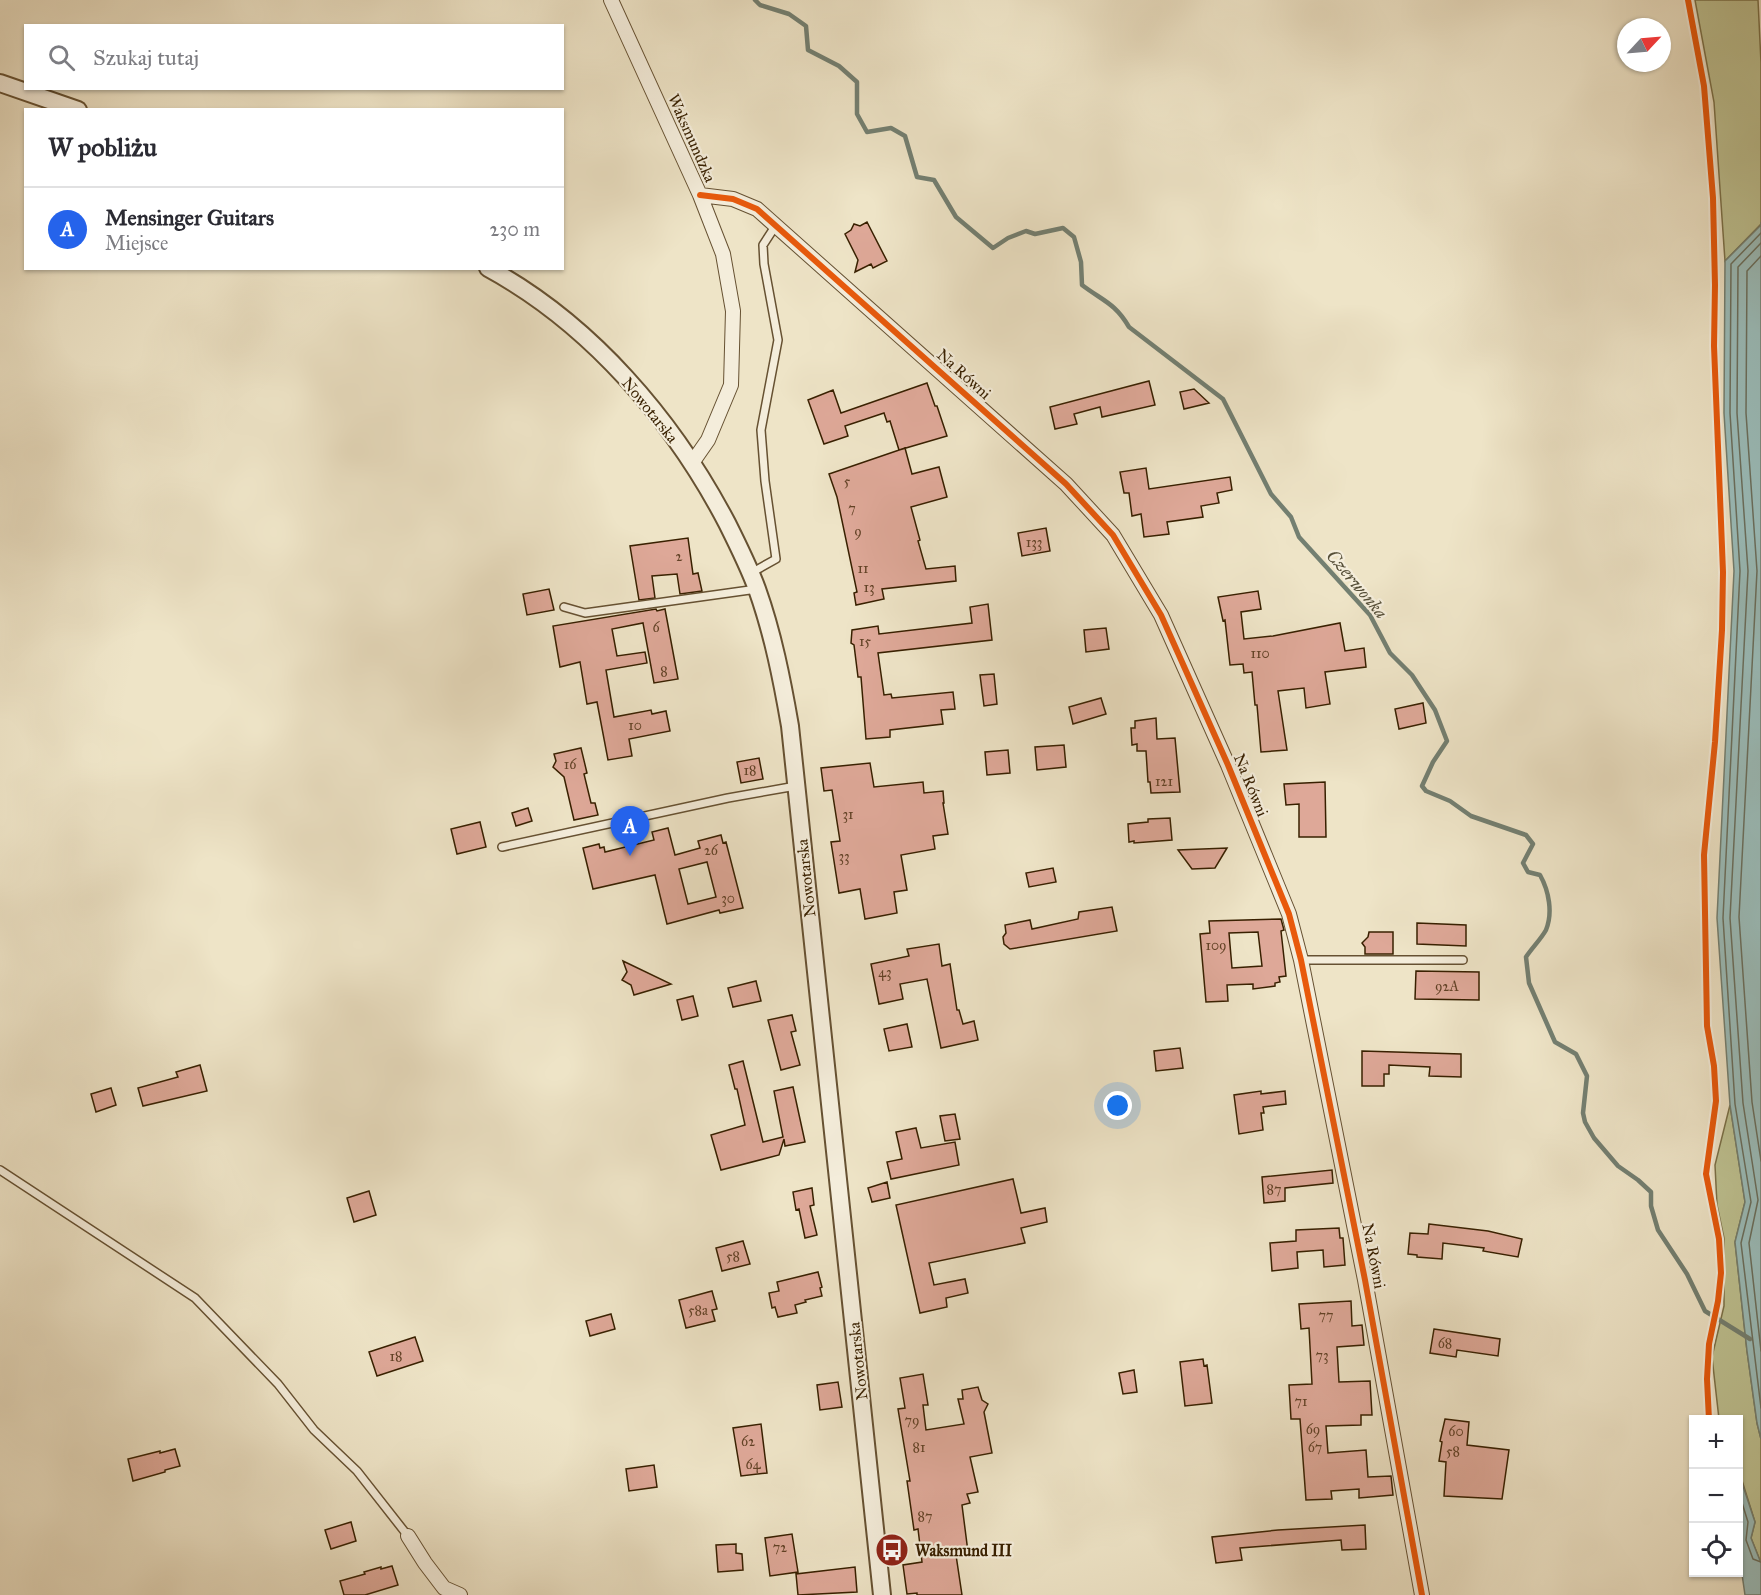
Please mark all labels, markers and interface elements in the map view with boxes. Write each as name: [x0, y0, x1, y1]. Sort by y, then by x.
north arrow: [1617, 18, 1671, 72]
search box: [24, 24, 564, 90]
icon: search: [45, 41, 78, 74]
text: Szukaj tutaj: [93, 44, 199, 71]
street label: Waksmundzka: [664, 91, 720, 185]
text: W pobliżu: [48, 131, 157, 163]
text: Mensinger Guitars: [105, 204, 274, 231]
text: A: [61, 217, 74, 241]
text: 230 m: [489, 217, 540, 241]
text: Miejsce: [105, 231, 168, 255]
street label: Na Równi: [933, 345, 995, 404]
street label: Nowotarska: [618, 374, 682, 447]
house number: 5: [844, 473, 851, 490]
house number: 7: [848, 500, 856, 517]
house number: 9: [854, 523, 862, 540]
house number: 133: [1026, 534, 1042, 551]
water label: Czerwonka: [1322, 545, 1392, 623]
house number: 2: [676, 548, 683, 565]
house number: 11: [857, 560, 869, 577]
house number: 13: [863, 579, 875, 596]
house number: 6: [652, 619, 660, 636]
house number: 15: [859, 633, 871, 650]
house number: 110: [1250, 645, 1270, 662]
house number: 8: [660, 663, 668, 680]
house number: 10: [628, 717, 642, 734]
street label: Na Równi: [1230, 751, 1272, 820]
house number: 16: [564, 756, 577, 773]
house number: 18: [744, 762, 756, 779]
house number: 121: [1155, 773, 1173, 790]
pin: A: [610, 806, 650, 856]
house number: 31: [842, 806, 854, 823]
street label: Nowotarska: [792, 838, 820, 918]
house number: 26: [704, 842, 719, 859]
house number: 33: [838, 848, 850, 865]
house number: 30: [721, 890, 735, 907]
house number: 109: [1205, 937, 1227, 954]
house number: 43: [878, 964, 892, 981]
house number: 92A: [1435, 978, 1459, 995]
your location: [1103, 1091, 1132, 1120]
house number: 87: [1267, 1181, 1281, 1198]
street label: Na Równi: [1358, 1222, 1390, 1291]
house number: 58: [726, 1248, 740, 1265]
house number: 58a: [688, 1302, 708, 1319]
house number: 77: [1319, 1307, 1333, 1324]
street label: Nowotarska: [844, 1321, 872, 1401]
house number: 68: [1438, 1335, 1452, 1352]
house number: 73: [1315, 1347, 1329, 1364]
house number: 18: [390, 1348, 402, 1365]
house number: 71: [1294, 1393, 1308, 1410]
house number: 79: [905, 1412, 920, 1429]
map controls: [1689, 1415, 1743, 1577]
button: +: [1689, 1415, 1743, 1469]
house number: 69: [1306, 1421, 1320, 1438]
house number: 60: [1448, 1423, 1464, 1440]
house number: 62: [741, 1433, 755, 1450]
house number: 81: [913, 1439, 926, 1456]
house number: 67: [1308, 1439, 1322, 1456]
house number: 58: [1446, 1443, 1460, 1460]
house number: 64: [746, 1456, 762, 1473]
button: −: [1689, 1469, 1743, 1523]
house number: 87: [918, 1508, 932, 1525]
button: locate: [1689, 1523, 1743, 1577]
bus stop icon: Waksmund III: [874, 1532, 910, 1568]
house number: 72: [773, 1539, 787, 1556]
place label: Waksmund III: [915, 1541, 1012, 1560]

